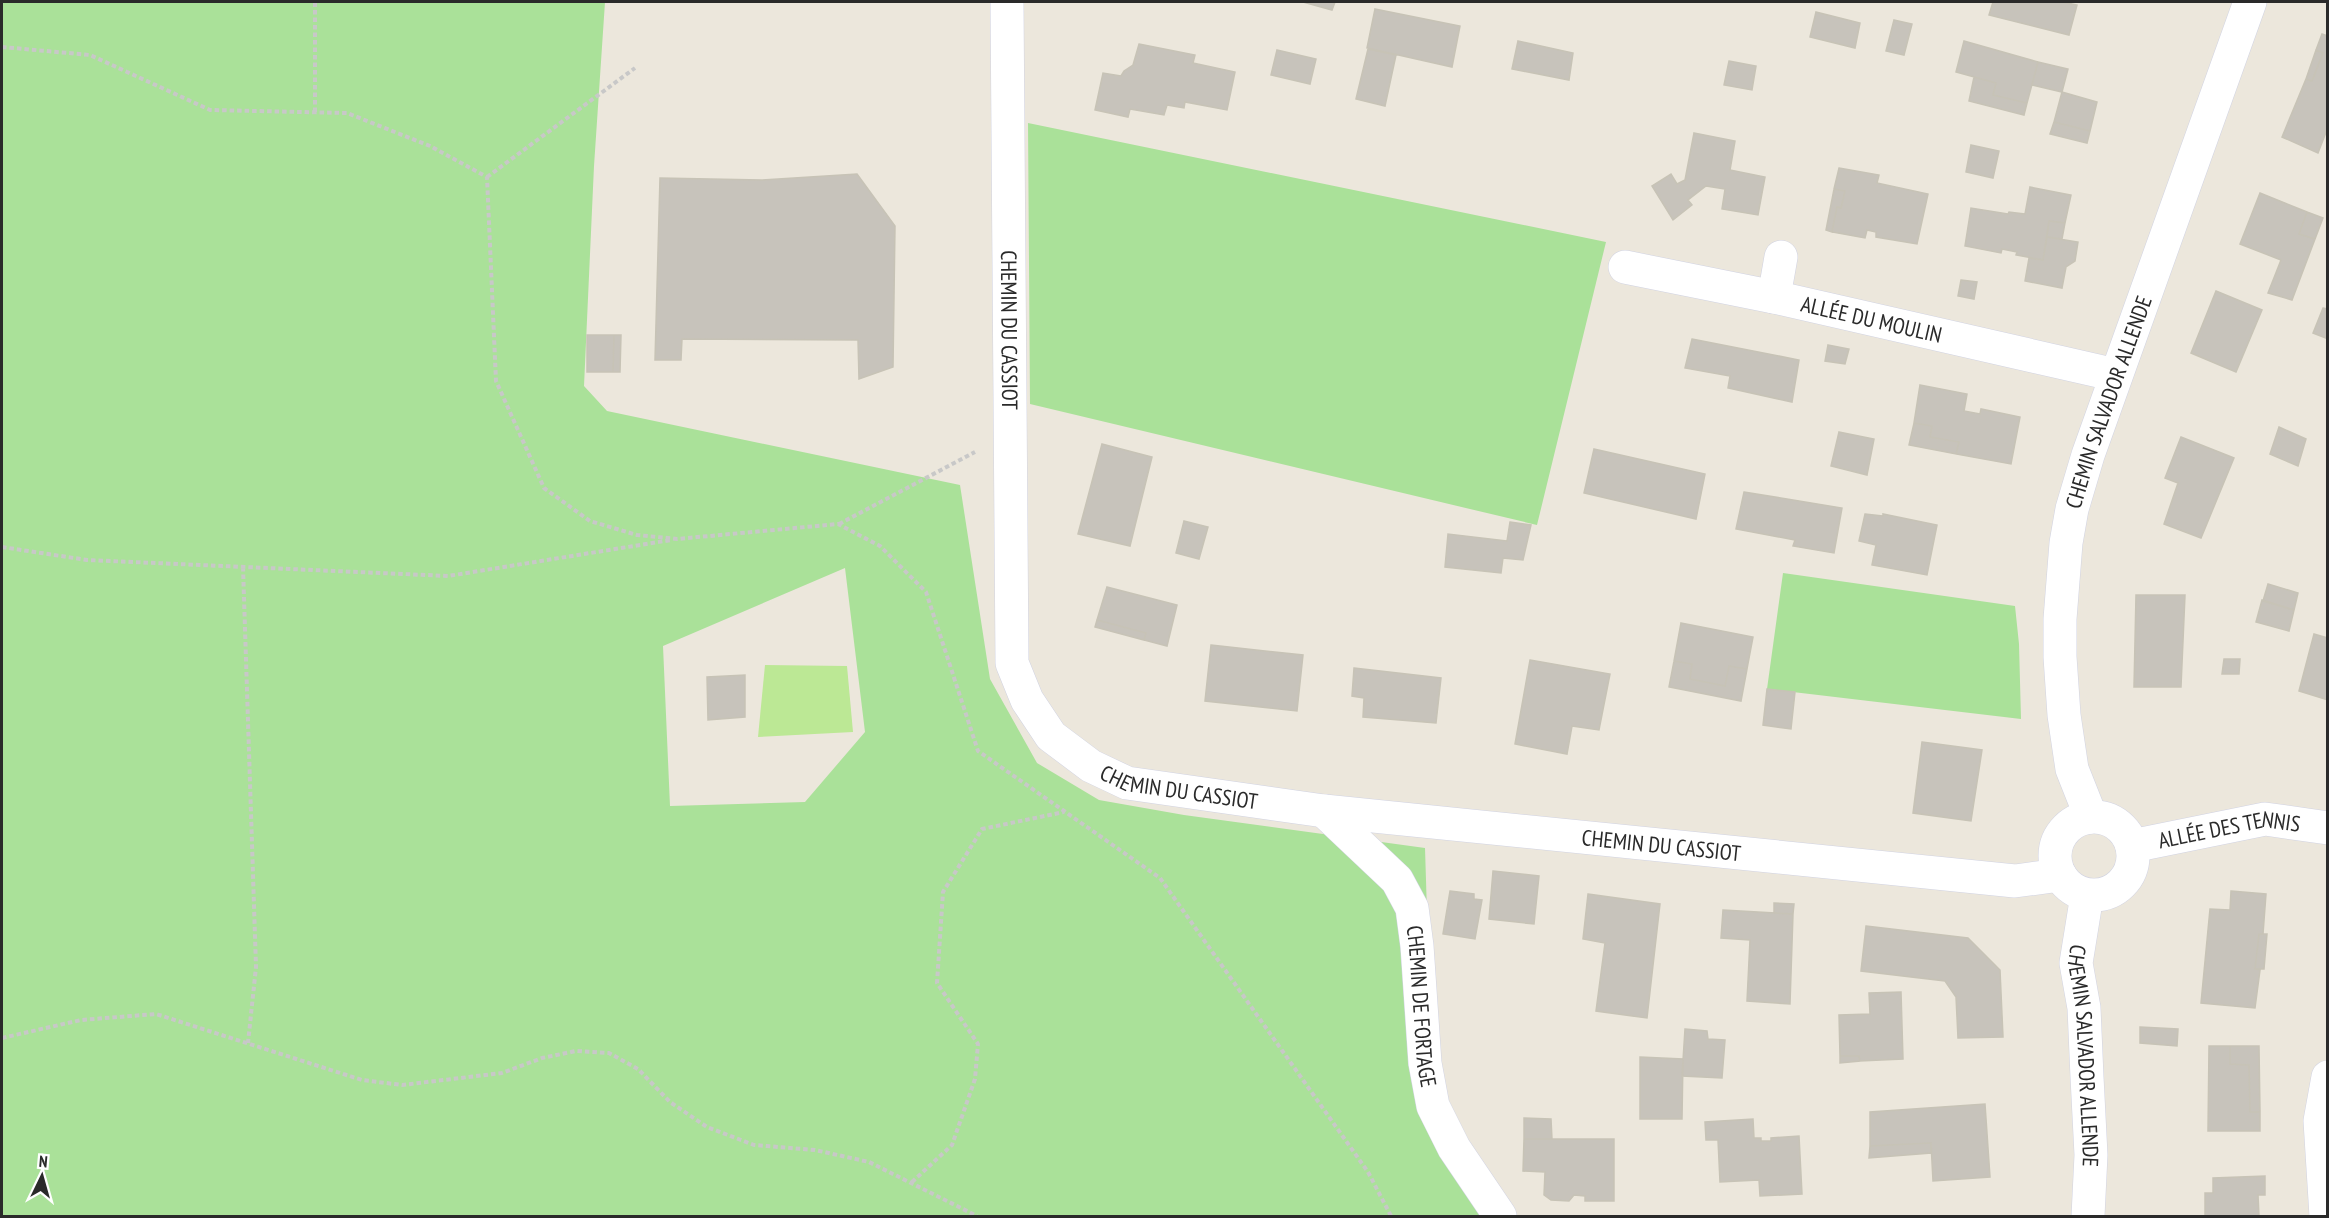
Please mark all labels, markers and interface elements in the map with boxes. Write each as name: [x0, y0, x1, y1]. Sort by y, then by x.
street label: CHEMIN DU CASSIOT: [995, 250, 1024, 410]
street label: ALLÉE DU MOULIN: [1798, 290, 1945, 349]
street label: CHEMIN SALVADOR ALLENDE: [2059, 292, 2158, 512]
street label: CHEMIN DU CASSIOT: [1096, 758, 1260, 815]
street label: ALLÉE DES TENNIS: [2156, 805, 2302, 854]
street label: CHEMIN DU CASSIOT: [1580, 823, 1742, 867]
street label: CHEMIN DE FORTAGE: [1400, 924, 1443, 1089]
street label: CHEMIN SALVADOR ALLENDE: [2062, 943, 2105, 1167]
north arrow: [12, 1146, 72, 1206]
text: N: [38, 1151, 48, 1171]

